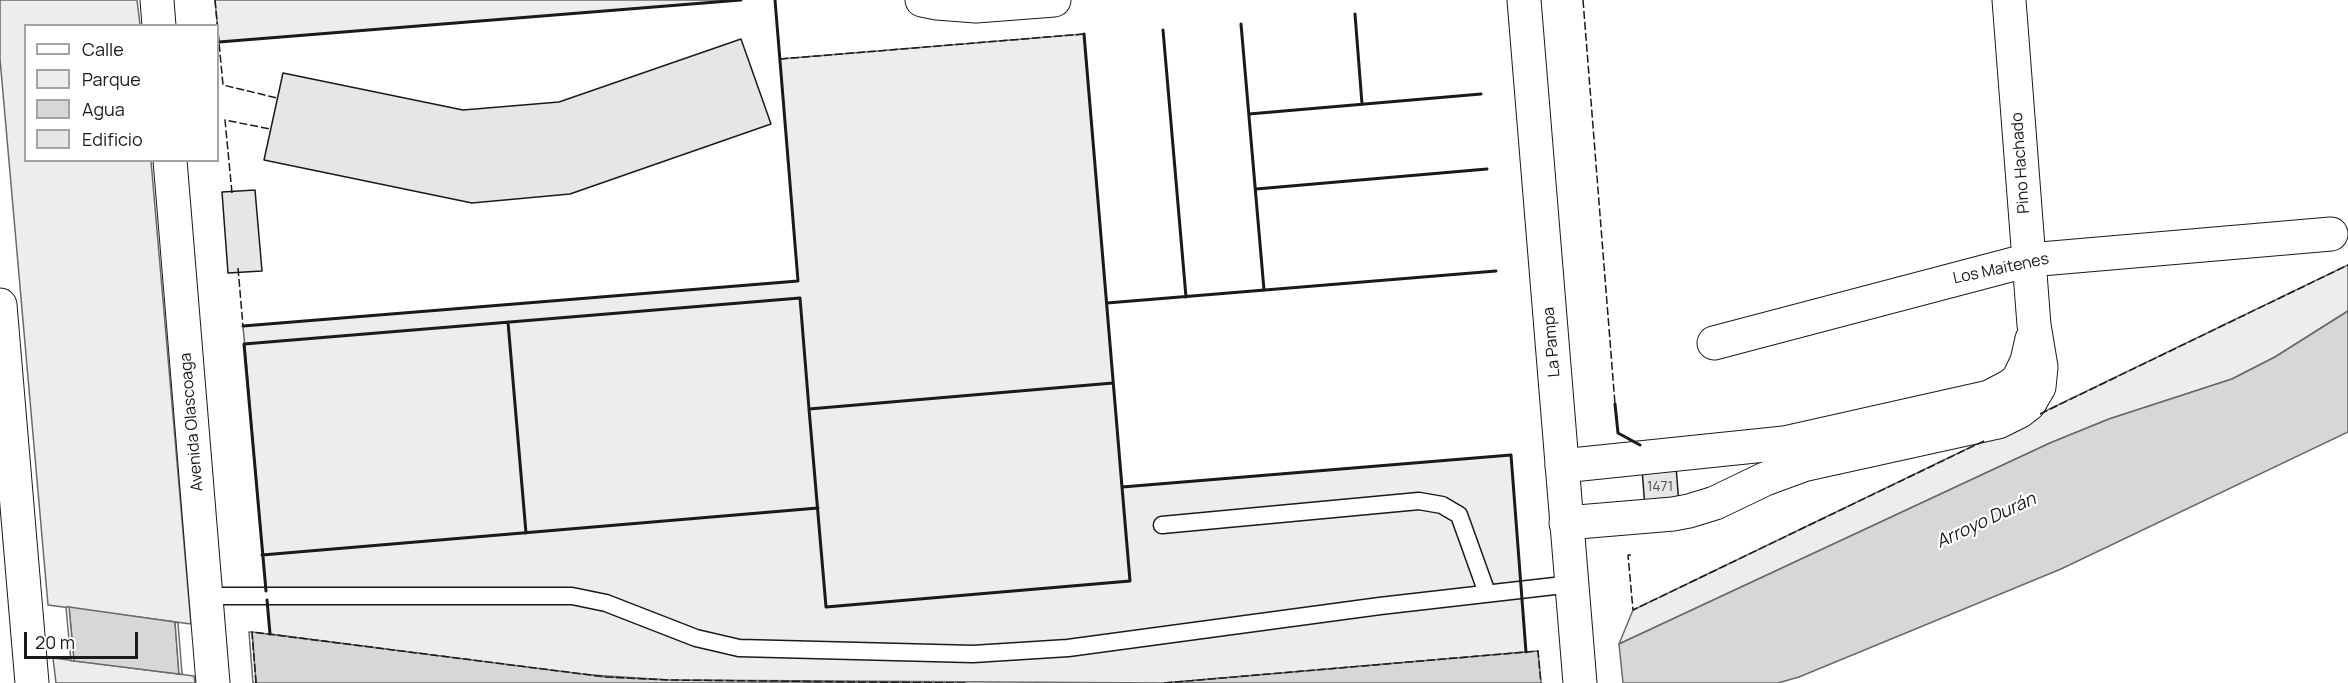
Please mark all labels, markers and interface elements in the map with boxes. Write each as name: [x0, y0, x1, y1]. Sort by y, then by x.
legend: [24, 24, 219, 162]
text: Calle: [82, 37, 124, 61]
text: Parque: [82, 67, 141, 91]
text: Agua: [82, 97, 125, 121]
street label: Pino Hachado: [2008, 112, 2034, 214]
text: Edificio: [82, 127, 143, 151]
street label: Los Maitenes: [1951, 249, 2051, 289]
street label: La Pampa: [1539, 306, 1565, 378]
street label: Avenida Olascoaga: [176, 352, 208, 492]
house number: 1471: [1647, 479, 1673, 495]
water label: Arroyo Durán: [1933, 489, 2039, 553]
scale bar: [27, 620, 141, 658]
text: 20 m: [35, 630, 75, 654]

